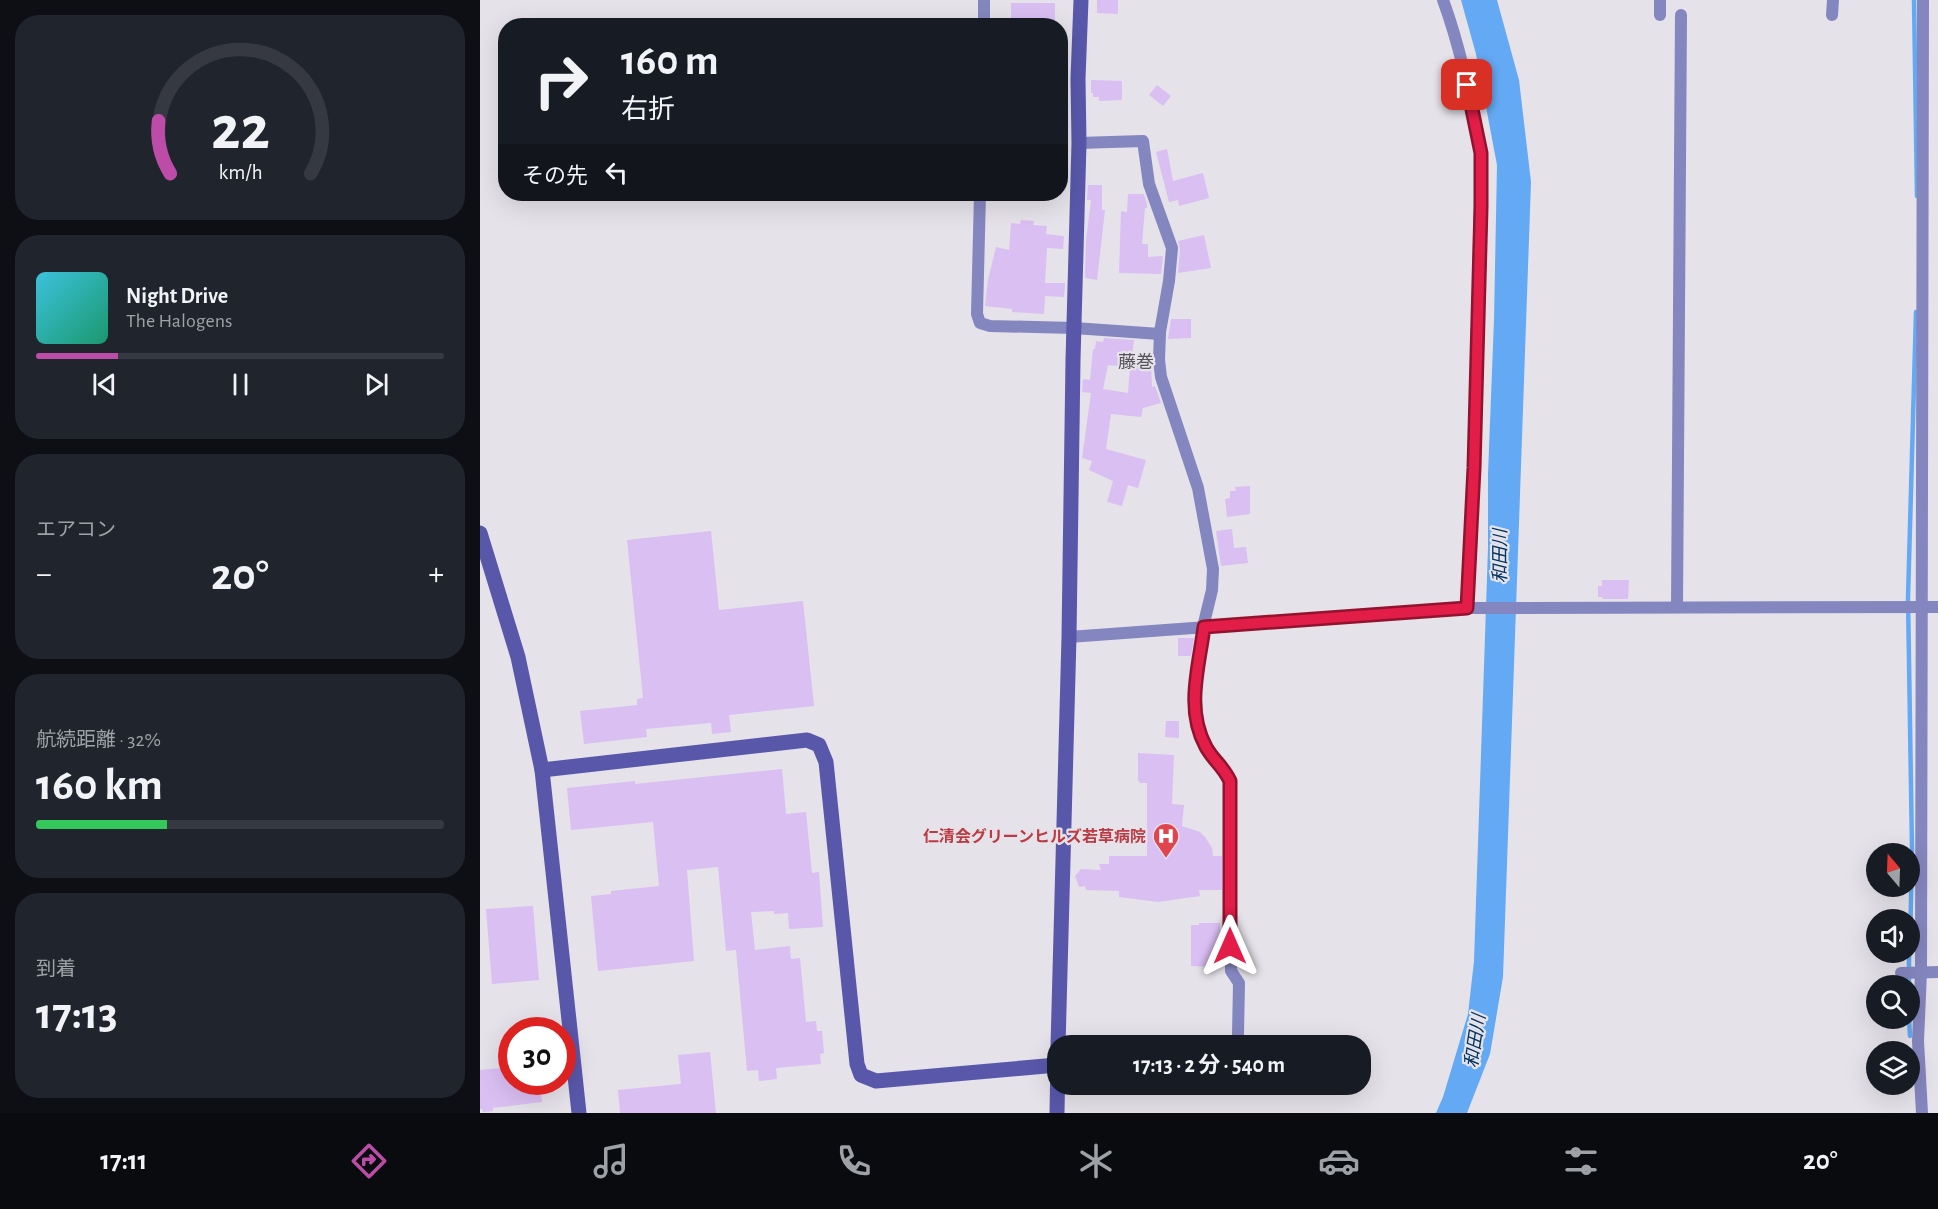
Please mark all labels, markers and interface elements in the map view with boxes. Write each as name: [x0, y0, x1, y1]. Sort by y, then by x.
text: 160 m: [621, 40, 719, 82]
icon: right: [522, 42, 600, 120]
pin: [1441, 59, 1492, 110]
icon: arrive: [1450, 68, 1483, 101]
text: 右折: [621, 96, 675, 123]
text: 22: [211, 98, 269, 160]
icon: left: [600, 156, 633, 189]
text: km/h: [218, 163, 262, 184]
text: その先: [522, 165, 588, 187]
text: Night Drive: [126, 285, 228, 307]
text: The Halogens: [126, 311, 232, 331]
district label: 藤巻: [1118, 352, 1154, 372]
icon: previous: [88, 368, 121, 401]
icon: pause: [224, 368, 257, 401]
icon: next: [360, 368, 393, 401]
text: エアコン: [36, 520, 116, 540]
water label: 和田川: [1491, 527, 1510, 583]
text: 20°: [211, 553, 269, 598]
text: −: [36, 558, 52, 591]
text: +: [428, 558, 444, 591]
text: 航続距離 · 32%: [36, 730, 161, 750]
text: 160 km: [36, 763, 163, 808]
hospital icon: 仁清会グリーンヒルズ若草病院: [1151, 821, 1181, 859]
place label: 仁清会グリーンヒルズ若草病院: [923, 827, 1146, 845]
north arrow: [1866, 843, 1920, 897]
map controls: [1866, 843, 1920, 1095]
button: sound: [1866, 909, 1920, 963]
position arrow: [1198, 914, 1262, 978]
text: 到着: [36, 959, 76, 979]
button: search: [1866, 975, 1920, 1029]
text: 17:13: [36, 992, 118, 1037]
water label: 和田川: [1462, 1011, 1489, 1069]
speed limit sign: 30: [498, 1017, 576, 1095]
button: layers: [1866, 1041, 1920, 1095]
text: 17:13 · 2 分 · 540 m: [1133, 1054, 1285, 1076]
icon: directions: [348, 1140, 390, 1182]
icon: music: [590, 1140, 632, 1182]
icon: phone: [833, 1140, 875, 1182]
icon: climate: [1075, 1140, 1117, 1182]
icon: car: [1318, 1140, 1360, 1182]
icon: filters: [1560, 1140, 1602, 1182]
text: 17:11: [100, 1147, 147, 1174]
text: 20°: [1803, 1147, 1838, 1174]

